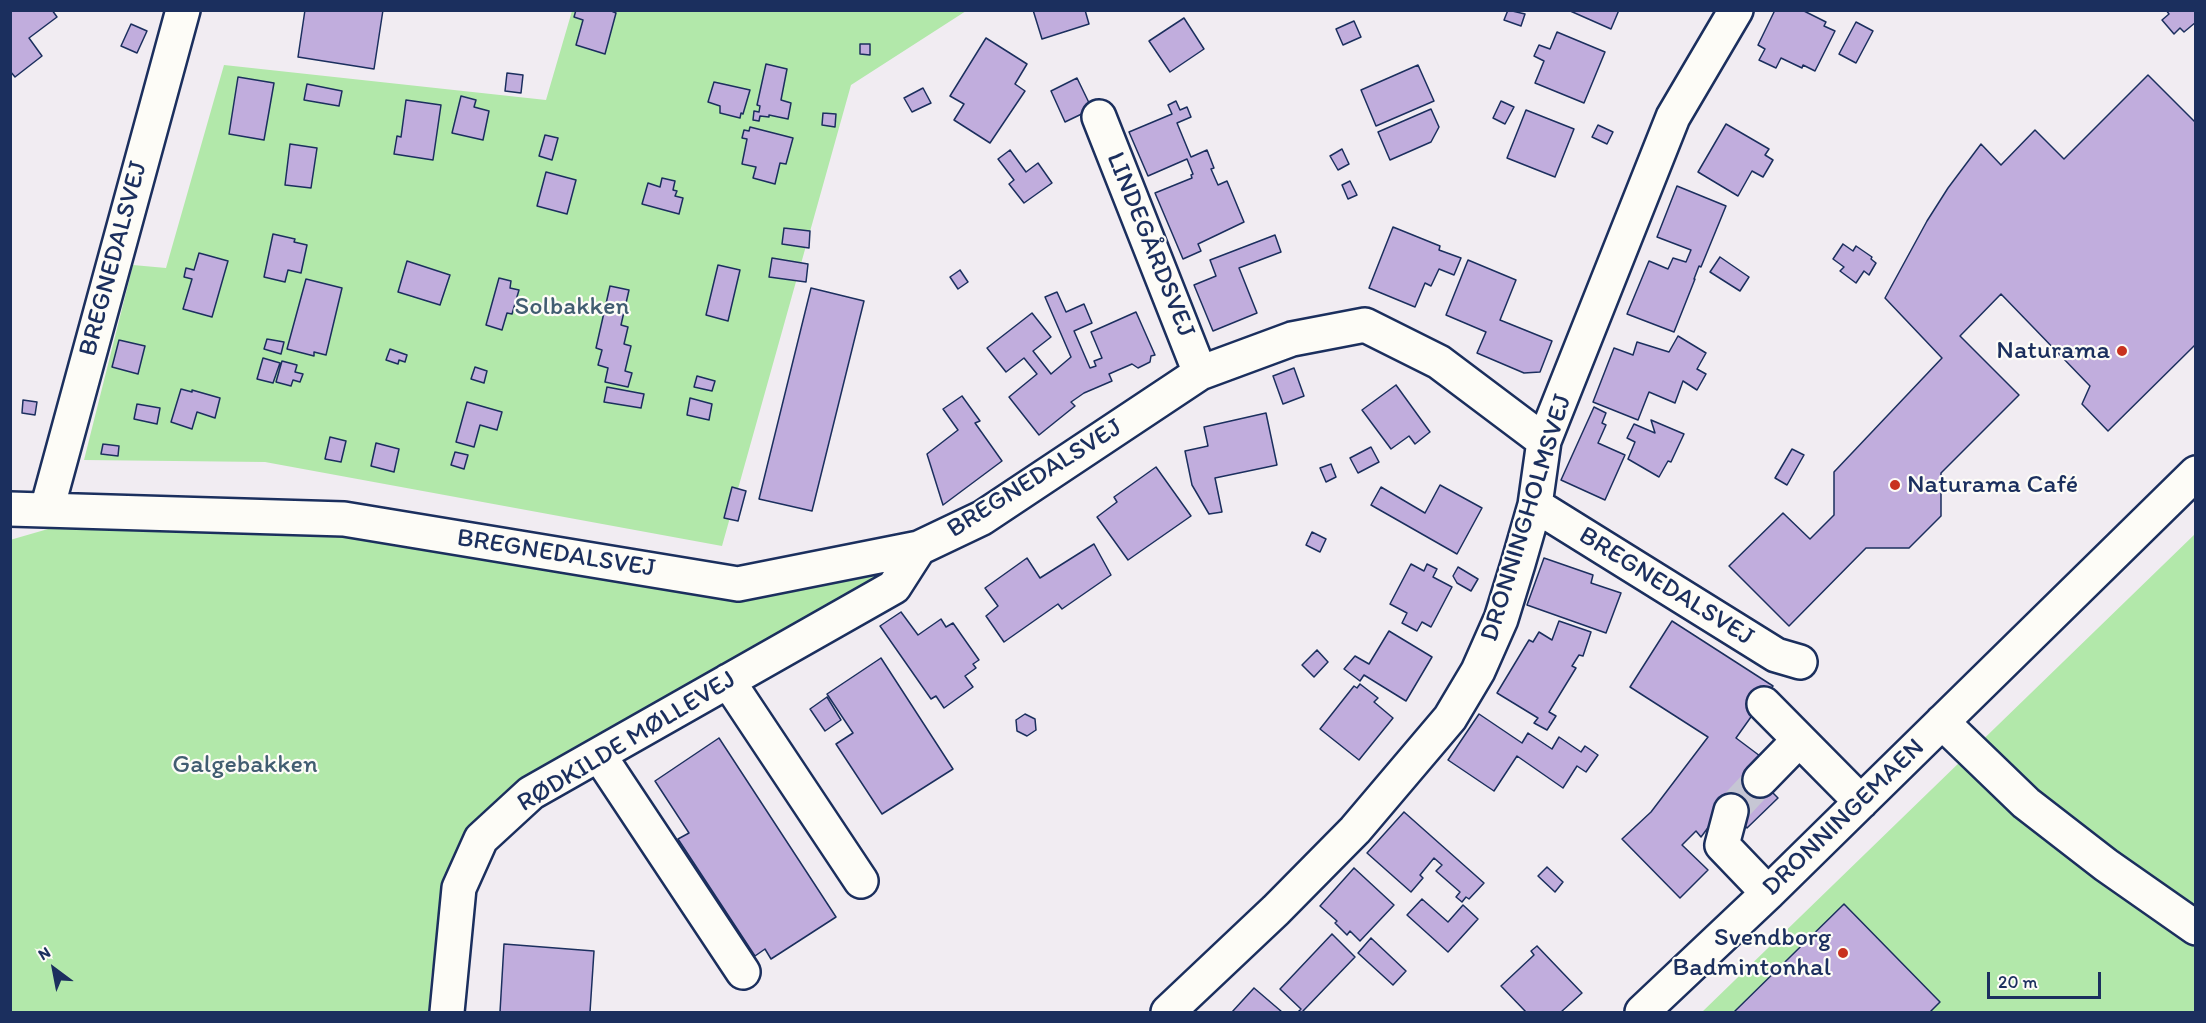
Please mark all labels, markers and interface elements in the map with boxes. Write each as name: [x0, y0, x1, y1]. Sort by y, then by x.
street label: LINDEGÅRDSVEJ: [1099, 148, 1201, 342]
street label: BREGNEDALSVEJ: [73, 158, 155, 360]
park label: Solbakken: [515, 291, 629, 323]
place label: Naturama: [1996, 335, 2110, 367]
marker: Naturama: [2115, 344, 2129, 358]
street label: DRONNINGHOLMSVEJ: [1475, 391, 1579, 645]
street label: BREGNEDALSVEJ: [942, 413, 1128, 545]
place label: Naturama Café: [1907, 469, 2078, 501]
marker: Naturama Café: [1888, 478, 1902, 492]
street label: BREGNEDALSVEJ: [1573, 521, 1759, 653]
street label: BREGNEDALSVEJ: [455, 523, 657, 585]
street label: RØDKILDE MØLLEVEJ: [512, 664, 742, 820]
street label: DRONNINGEMAEN: [1757, 733, 1931, 903]
park label: Galgebakken: [172, 749, 318, 781]
place label: Svendborg Badmintonhal: [1672, 922, 1831, 984]
north arrow: [24, 939, 84, 999]
text: N: [35, 942, 54, 964]
marker: Svendborg Badmintonhal: [1836, 946, 1850, 960]
scale bar: [1990, 960, 2104, 998]
text: 20 m: [1998, 971, 2038, 993]

